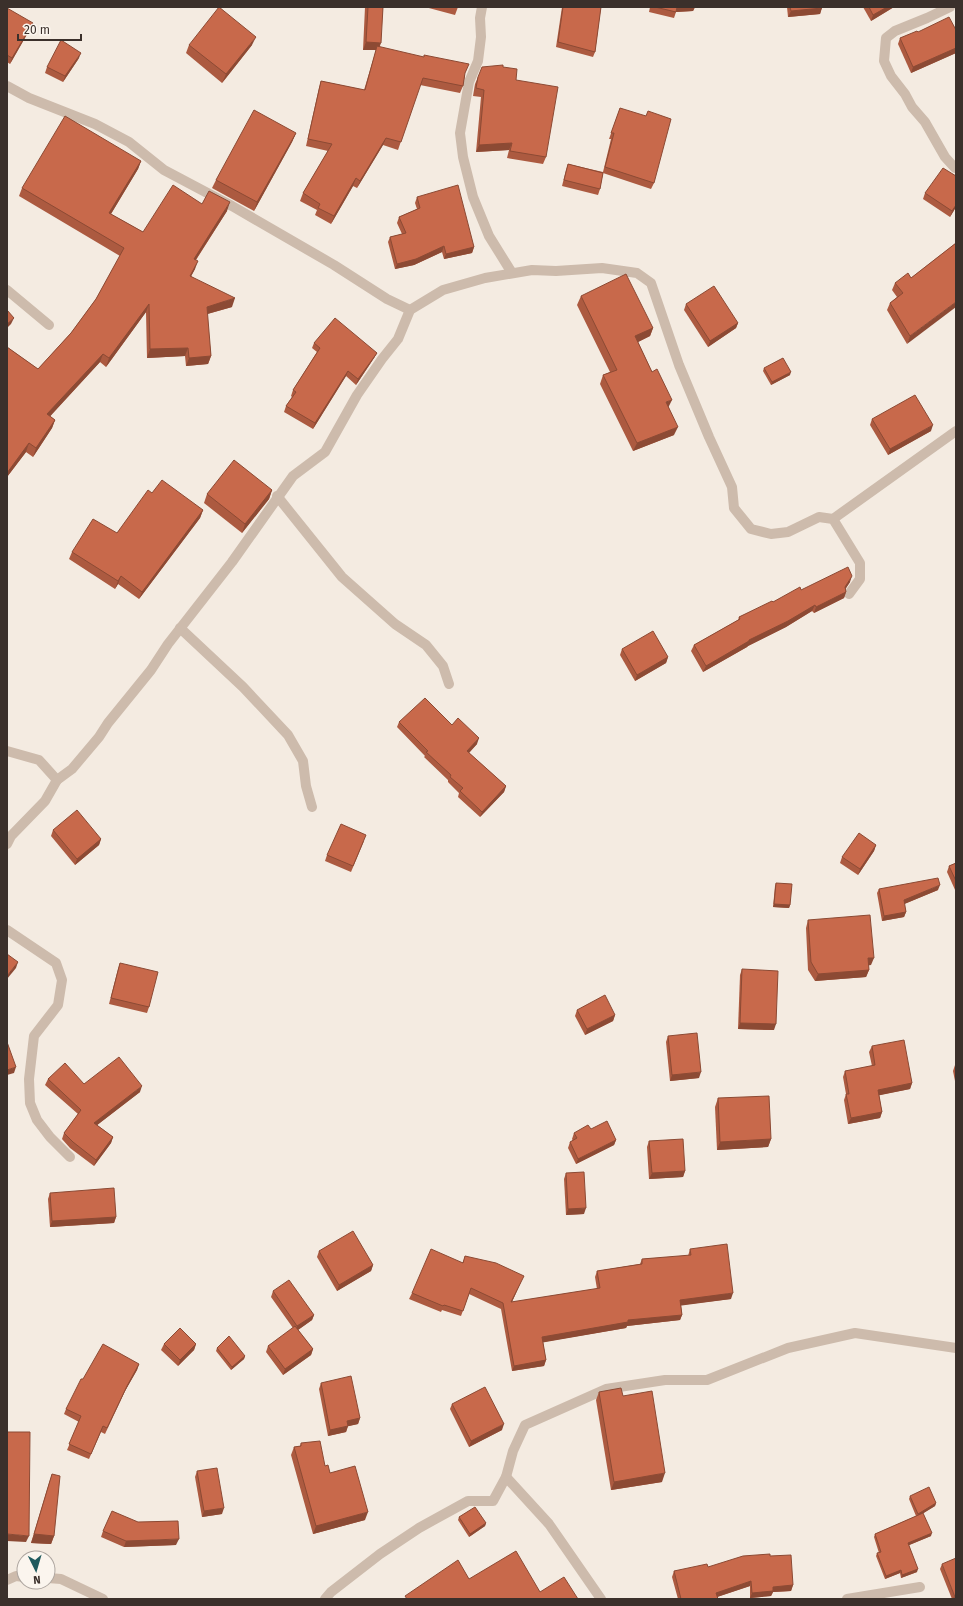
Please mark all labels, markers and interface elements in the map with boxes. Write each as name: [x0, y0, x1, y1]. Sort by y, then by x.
scale bar: [18, 16, 81, 42]
text: 20 m: [24, 23, 50, 37]
north arrow: [16, 1550, 56, 1590]
text: N: [33, 1573, 41, 1586]

